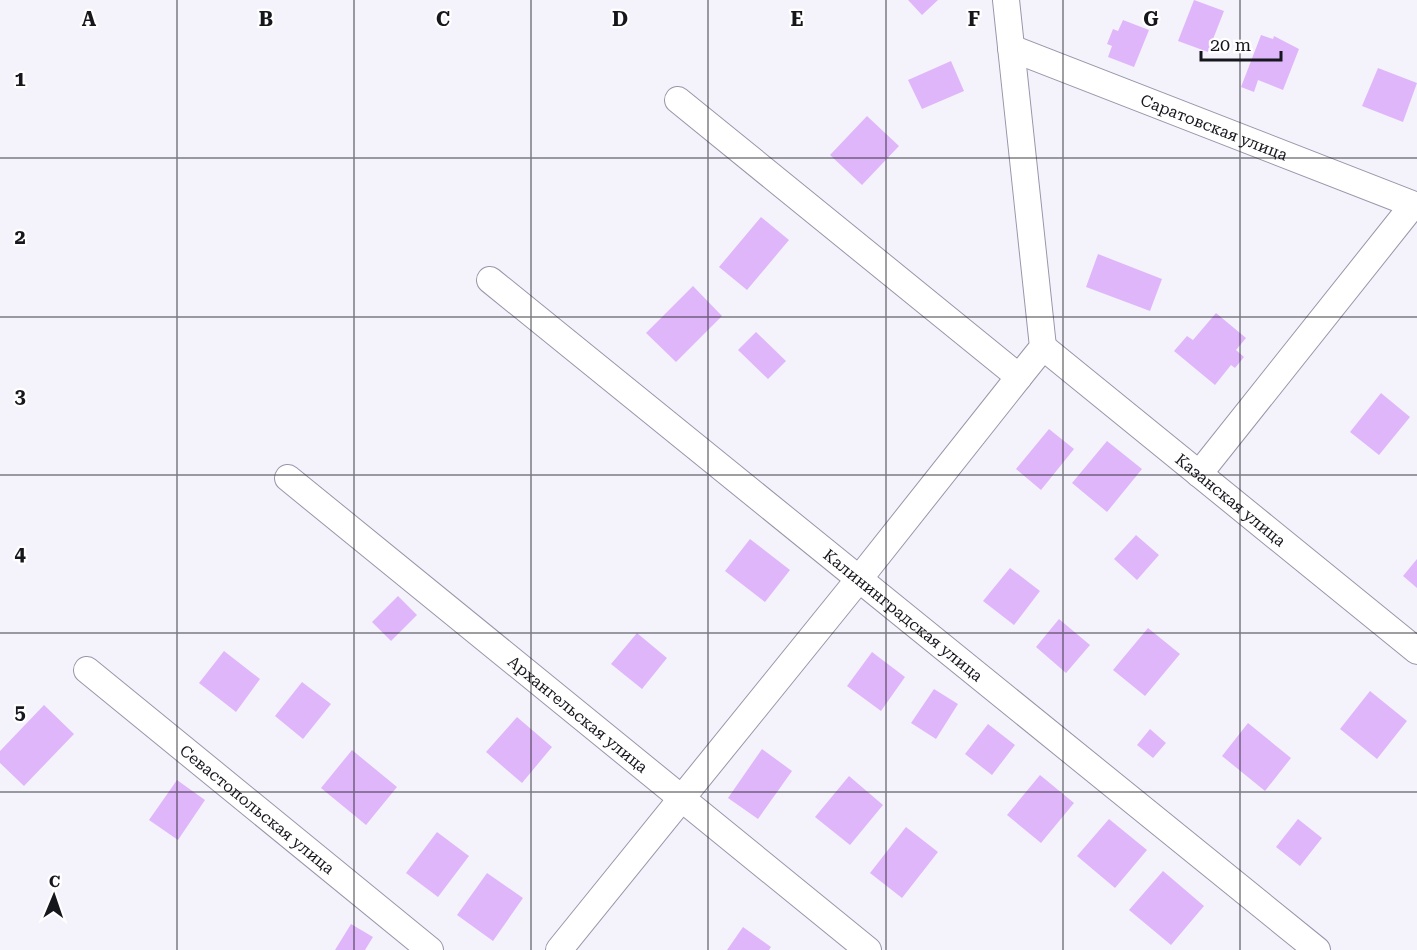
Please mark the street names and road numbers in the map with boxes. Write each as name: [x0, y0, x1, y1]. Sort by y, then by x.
street label: Саратовская улица: [1138, 90, 1291, 164]
street label: Казанская улица: [1172, 449, 1290, 550]
street label: Калининградская улица: [820, 545, 987, 685]
street label: Архангельская улица: [504, 652, 652, 777]
street label: Севастопольская улица: [176, 740, 339, 878]

